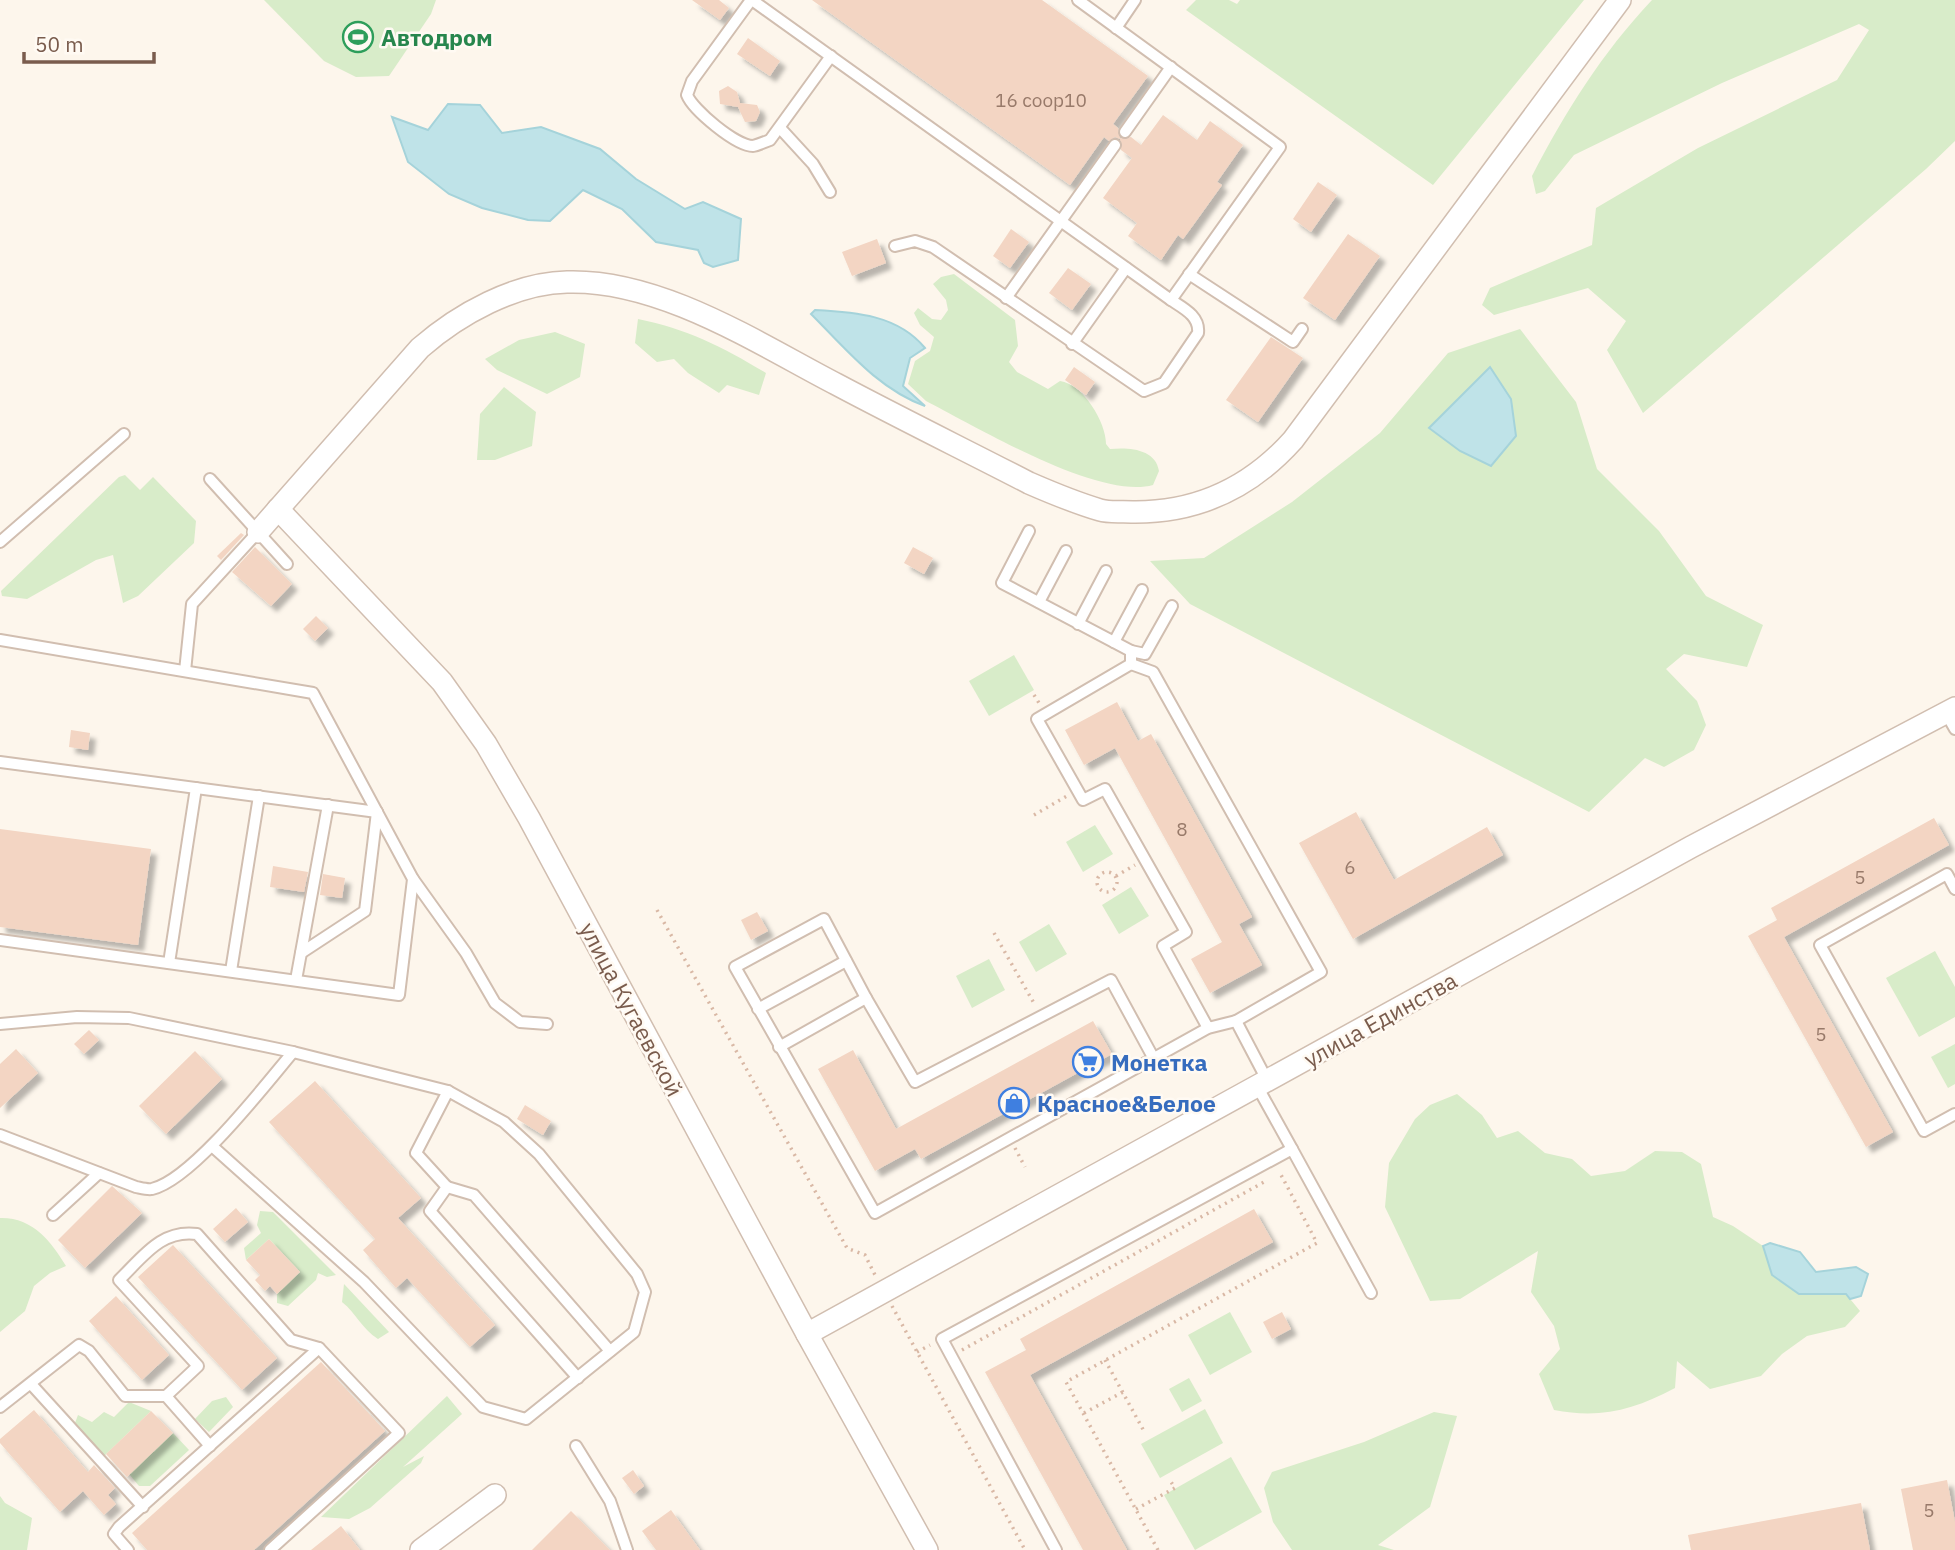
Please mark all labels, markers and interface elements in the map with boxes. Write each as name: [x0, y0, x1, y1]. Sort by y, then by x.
sports icon: Автодром: [341, 20, 375, 54]
scale bar: [24, 21, 154, 65]
place label: Автодром: [381, 22, 493, 52]
text: 50 m: [35, 30, 84, 58]
house number: 16 соор10: [995, 88, 1087, 112]
house number: 8: [1176, 817, 1188, 841]
house number: 6: [1344, 855, 1356, 879]
house number: 5: [1854, 865, 1866, 889]
street label: улица Кугаевской: [573, 917, 691, 1101]
street label: улица Единства: [1298, 964, 1462, 1074]
house number: 5: [1815, 1022, 1827, 1046]
supermarket icon: Монетка: [1071, 1045, 1105, 1079]
place label: Монетка: [1111, 1047, 1207, 1077]
shop icon: Красное&Белое: [997, 1086, 1031, 1120]
place label: Красное&Белое: [1037, 1088, 1216, 1118]
house number: 5: [1923, 1498, 1935, 1522]

